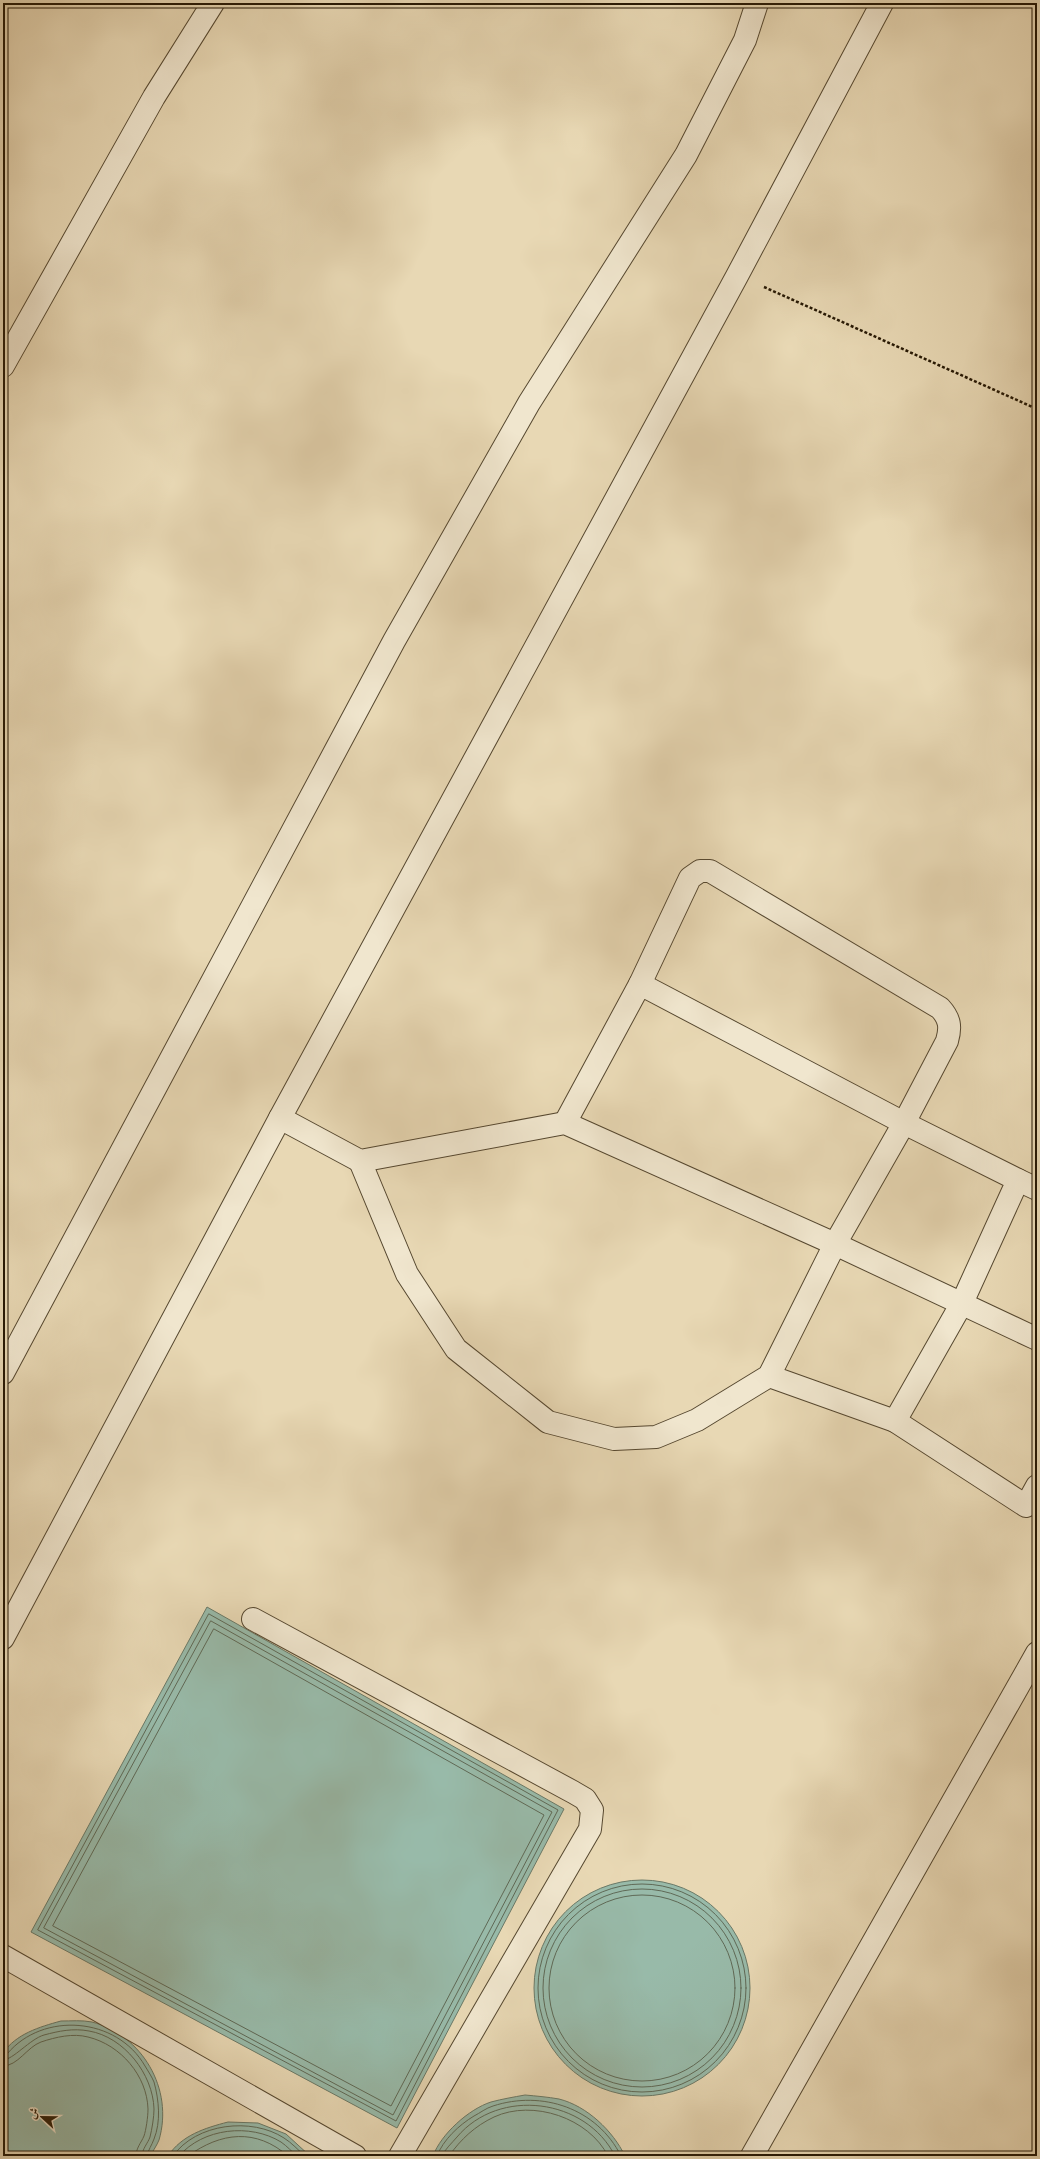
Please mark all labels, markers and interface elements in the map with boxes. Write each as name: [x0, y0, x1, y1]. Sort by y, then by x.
north arrow: [22, 2097, 62, 2137]
text: ش: [25, 2106, 43, 2122]

